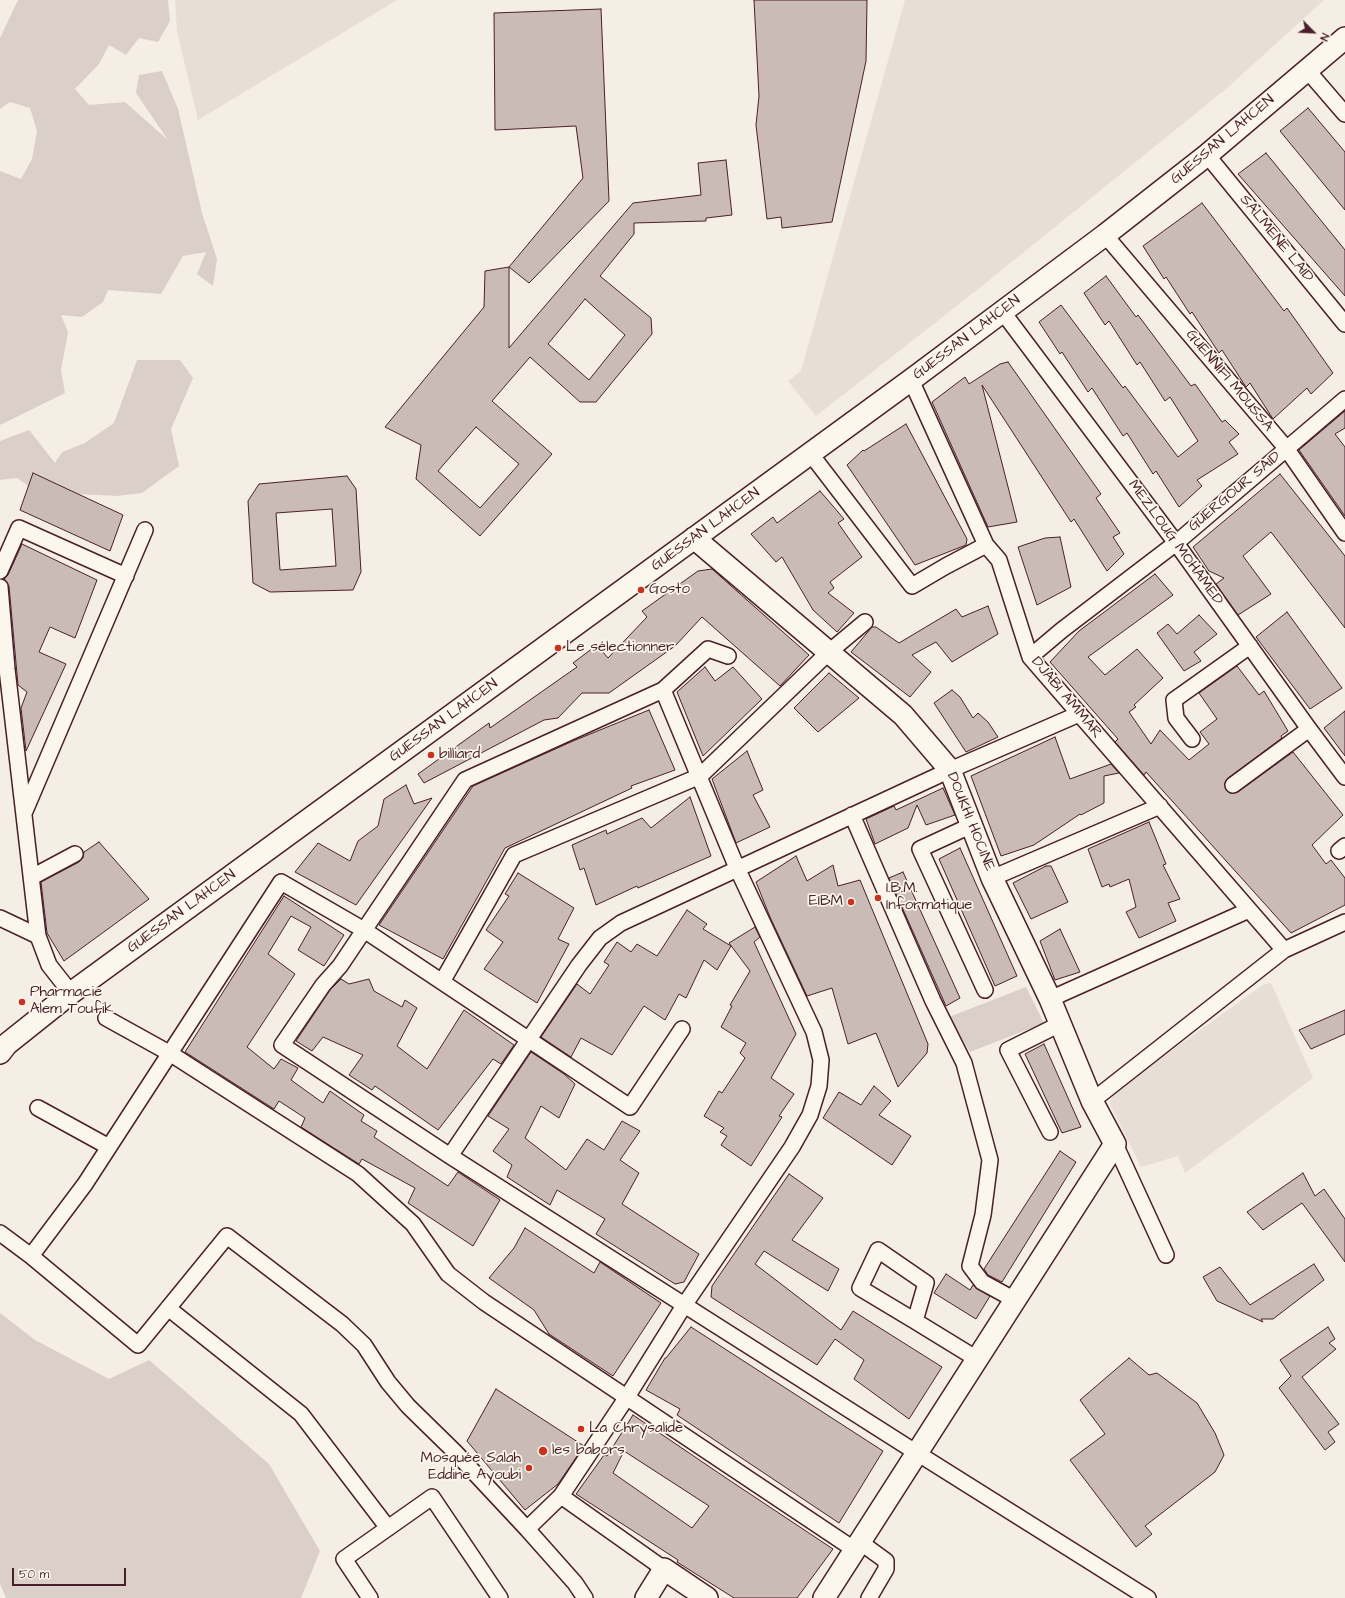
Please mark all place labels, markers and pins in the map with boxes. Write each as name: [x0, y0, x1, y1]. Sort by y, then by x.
place label: Gosto: [649, 581, 690, 599]
marker: Gosto: [636, 585, 646, 595]
place label: Le sélectionner: [566, 639, 674, 657]
marker: Le sélectionner: [553, 643, 563, 653]
place label: billiard: [439, 746, 480, 764]
marker: billiard: [426, 750, 436, 760]
place label: I.B.M. Informatique: [886, 880, 972, 915]
place label: EIBM: [809, 893, 843, 911]
marker: I.B.M. Informatique: [873, 893, 883, 903]
marker: EIBM: [846, 897, 856, 907]
place label: Pharmacie Alem Toufik: [30, 984, 114, 1019]
marker: Pharmacie Alem Toufik: [17, 997, 27, 1007]
place label: La Chrysalide: [589, 1420, 683, 1438]
marker: La Chrysalide: [576, 1424, 586, 1434]
place label: les babors: [552, 1442, 625, 1460]
marker: les babors: [537, 1445, 549, 1457]
place label: Mosquée Salah Eddine Ayoubi: [420, 1450, 521, 1485]
marker: Mosquée Salah Eddine Ayoubi: [524, 1463, 534, 1473]

